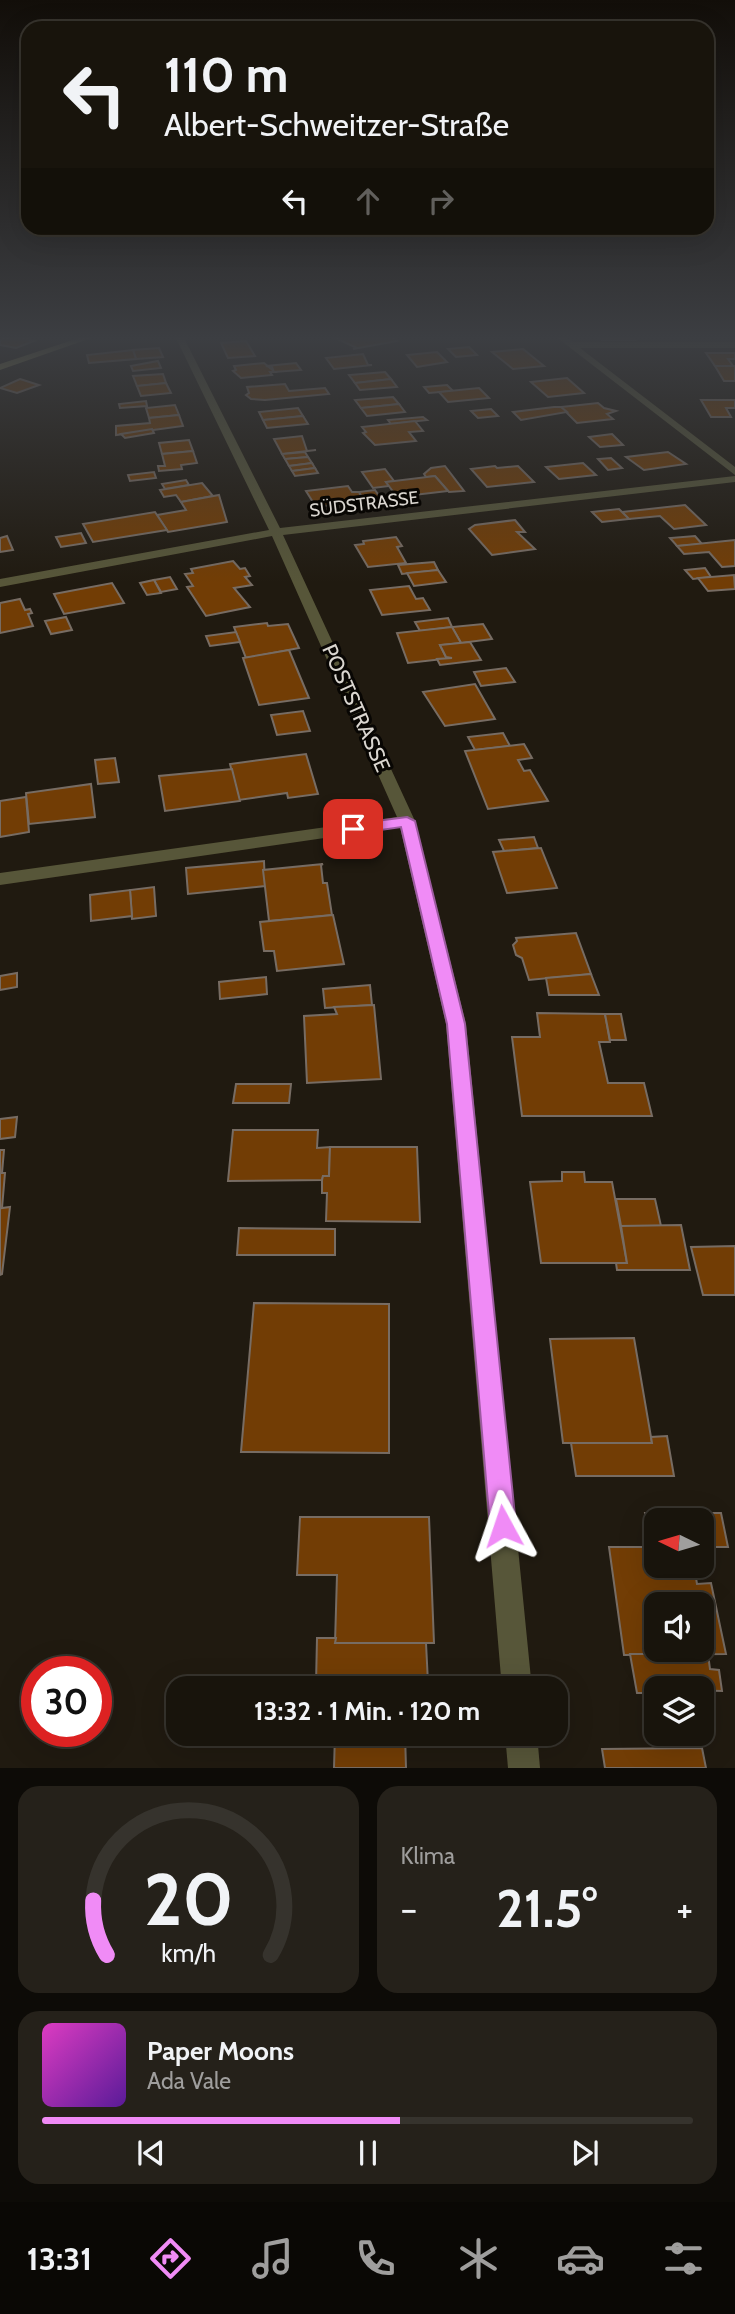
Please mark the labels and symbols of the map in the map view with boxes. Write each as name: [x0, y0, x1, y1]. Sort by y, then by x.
street label: SÜDSTRASSE: [308, 486, 420, 522]
street label: POSTSTRASSE: [317, 640, 396, 775]
pin: [323, 799, 383, 859]
position arrow: [466, 1489, 540, 1563]
north arrow: [644, 1508, 714, 1578]
speed limit sign: 30: [21, 1656, 112, 1747]

